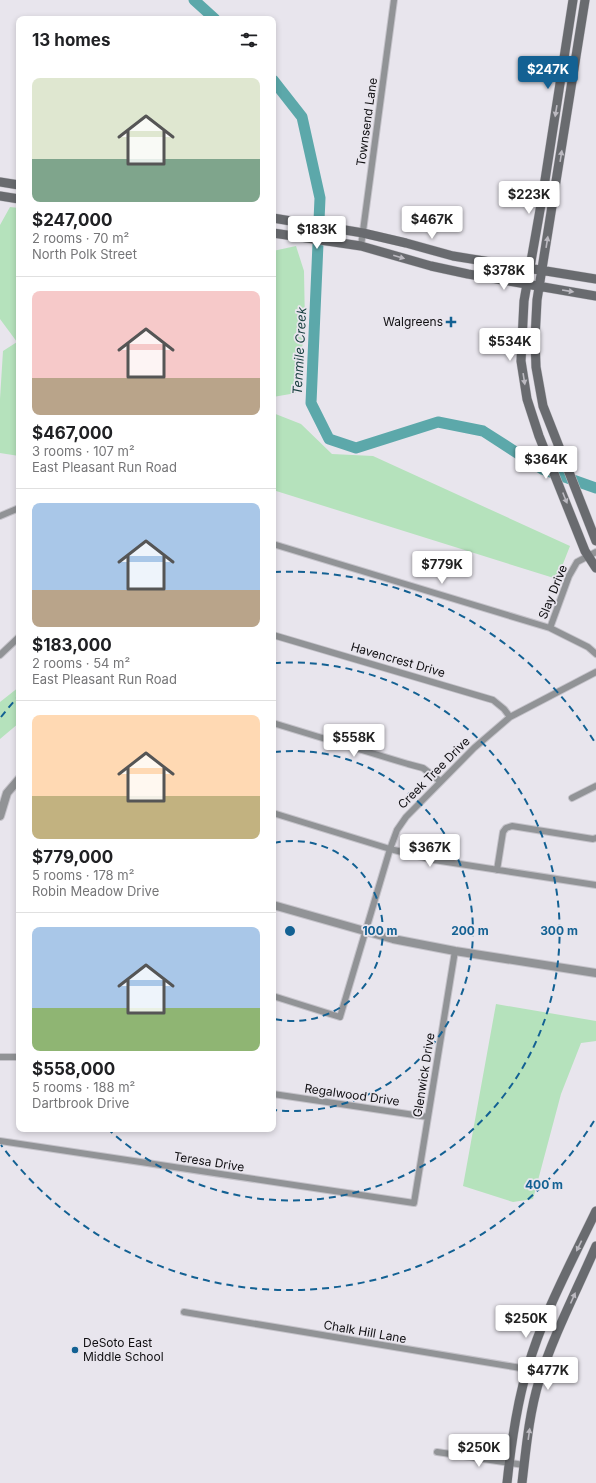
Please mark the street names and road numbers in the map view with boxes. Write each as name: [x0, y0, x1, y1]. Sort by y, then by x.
street label: Townsend Lane: [353, 77, 380, 167]
street label: Slay Drive: [535, 563, 570, 621]
street label: Havencrest Drive: [349, 639, 447, 680]
street label: Creek Tree Drive: [395, 734, 473, 812]
street label: Glenwick Drive: [409, 1032, 438, 1118]
street label: Regalwood Drive: [303, 1080, 401, 1109]
street label: Teresa Drive: [173, 1149, 245, 1174]
street label: Chalk Hill Lane: [322, 1317, 408, 1346]

